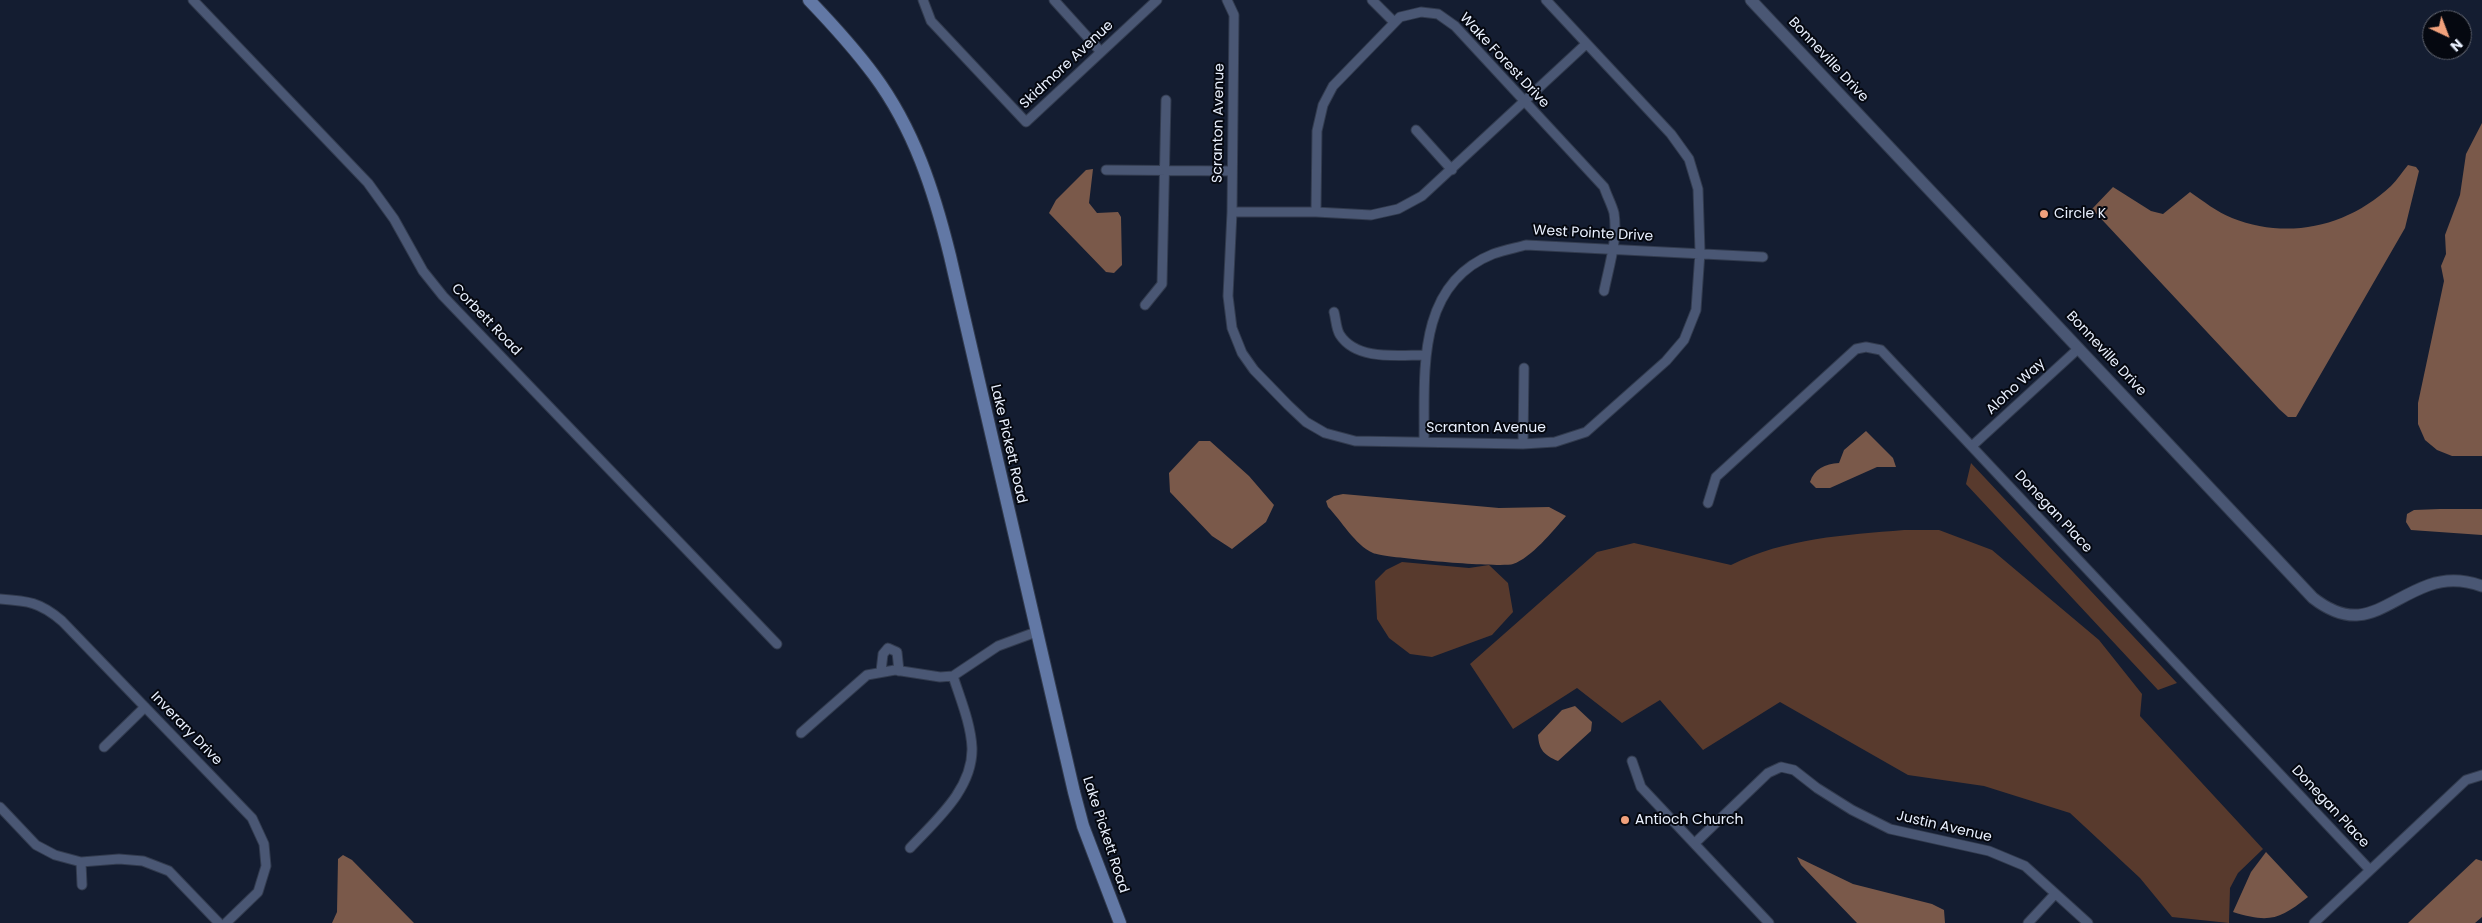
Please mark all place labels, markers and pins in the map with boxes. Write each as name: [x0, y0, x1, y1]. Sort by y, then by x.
place label: Circle K: [2054, 206, 2106, 222]
marker: Circle K: [2038, 208, 2050, 220]
place label: Antioch Church: [1635, 812, 1743, 828]
marker: Antioch Church: [1619, 814, 1631, 826]

